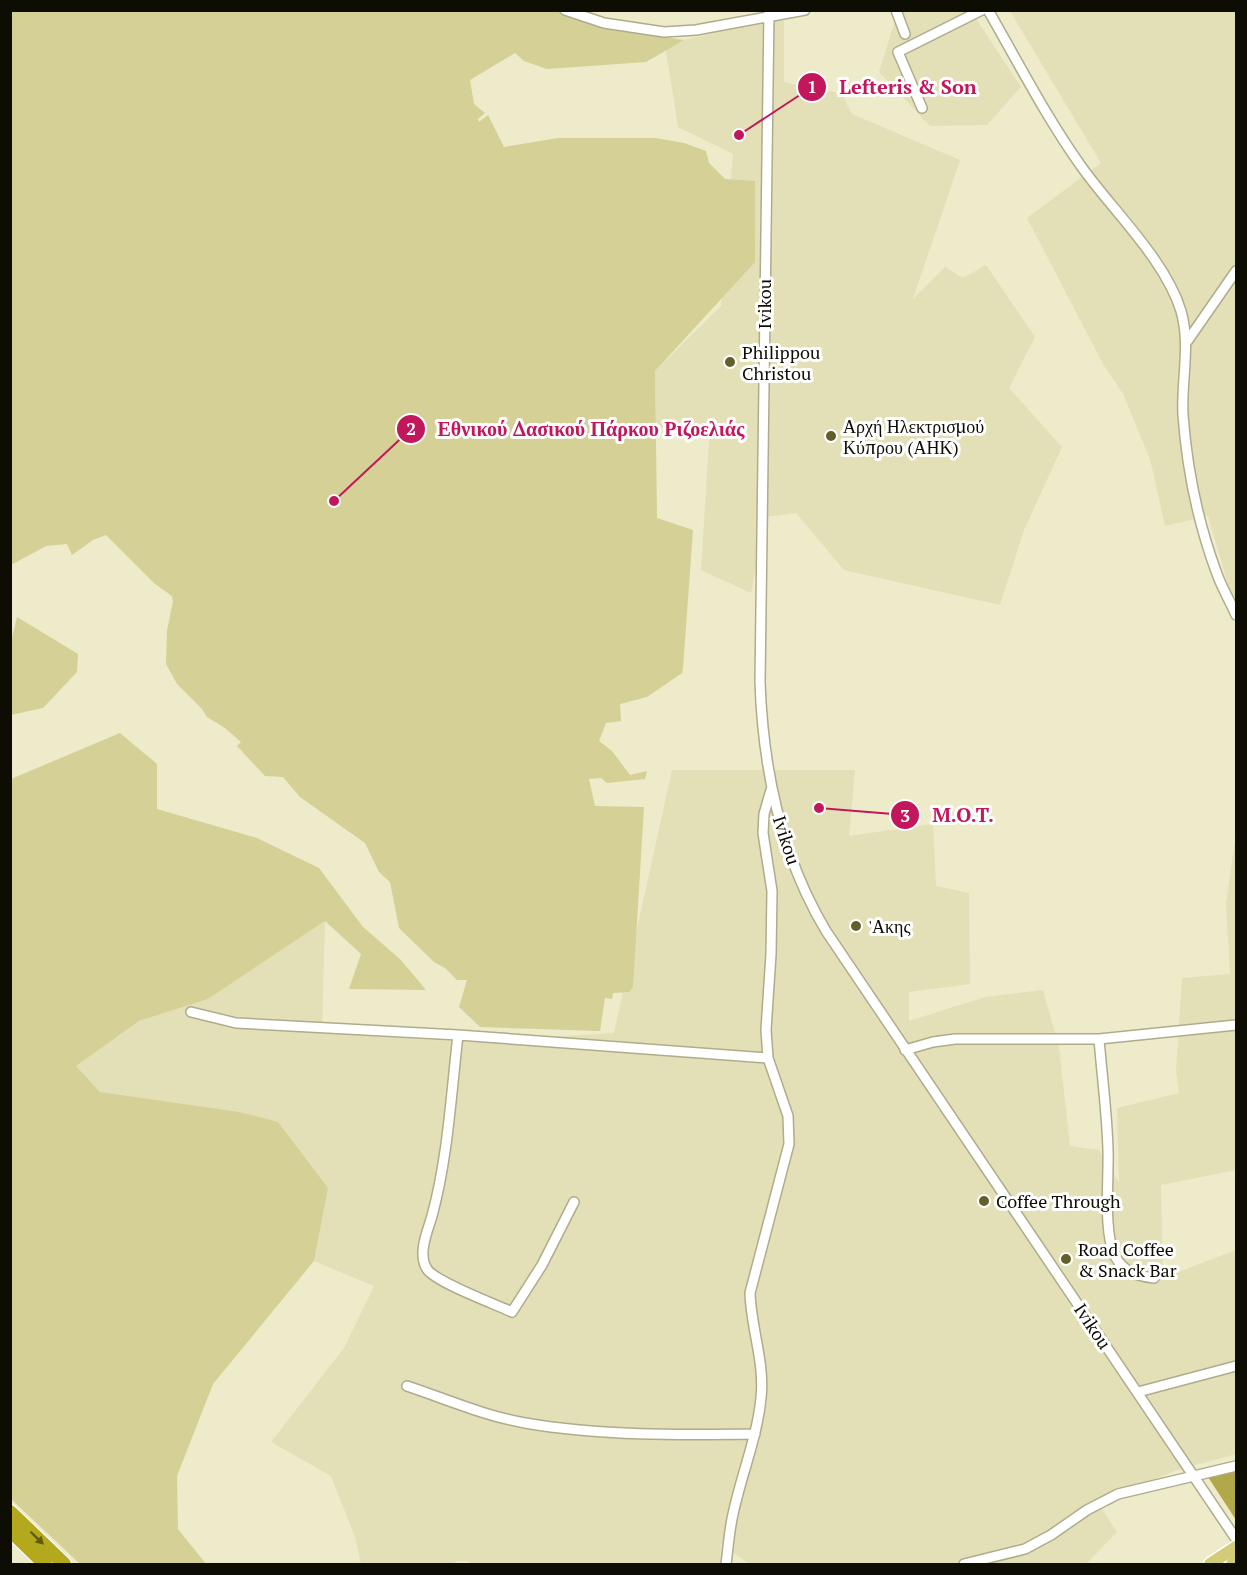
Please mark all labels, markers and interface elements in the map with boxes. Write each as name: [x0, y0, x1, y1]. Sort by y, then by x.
callout: Lefteris & Son: [797, 68, 988, 106]
text: Lefteris & Son: [839, 73, 977, 100]
text: 1: [807, 74, 817, 98]
street label: Ivikou: [752, 279, 776, 329]
place label: Philippou Christou: [742, 340, 820, 385]
marker: Philippou Christou: [723, 355, 737, 369]
callout: Εθνικού Δασικού Πάρκου Ριζοελιάς: [396, 410, 757, 448]
place label: Αρχή Ηλεκτρισμού Κύπρου (ΑΗΚ): [843, 414, 984, 459]
text: Εθνικού Δασικού Πάρκου Ριζοελιάς: [438, 415, 745, 442]
text: 2: [406, 416, 416, 440]
marker: Αρχή Ηλεκτρισμού Κύπρου (ΑΗΚ): [824, 429, 838, 443]
callout: M.O.T.: [890, 796, 1006, 834]
text: M.O.T.: [932, 801, 994, 828]
text: 3: [900, 803, 910, 827]
street label: Ivikou: [768, 812, 806, 868]
place label: 'Ακης: [868, 914, 911, 938]
marker: 'Ακης: [849, 919, 863, 933]
place label: Coffee Through: [996, 1189, 1121, 1213]
marker: Coffee Through: [977, 1194, 991, 1208]
place label: Road Coffee & Snack Bar: [1078, 1237, 1177, 1282]
marker: Road Coffee & Snack Bar: [1059, 1252, 1073, 1266]
street label: Ivikou: [1069, 1298, 1117, 1354]
one-way arrow: [30, 1531, 44, 1545]

